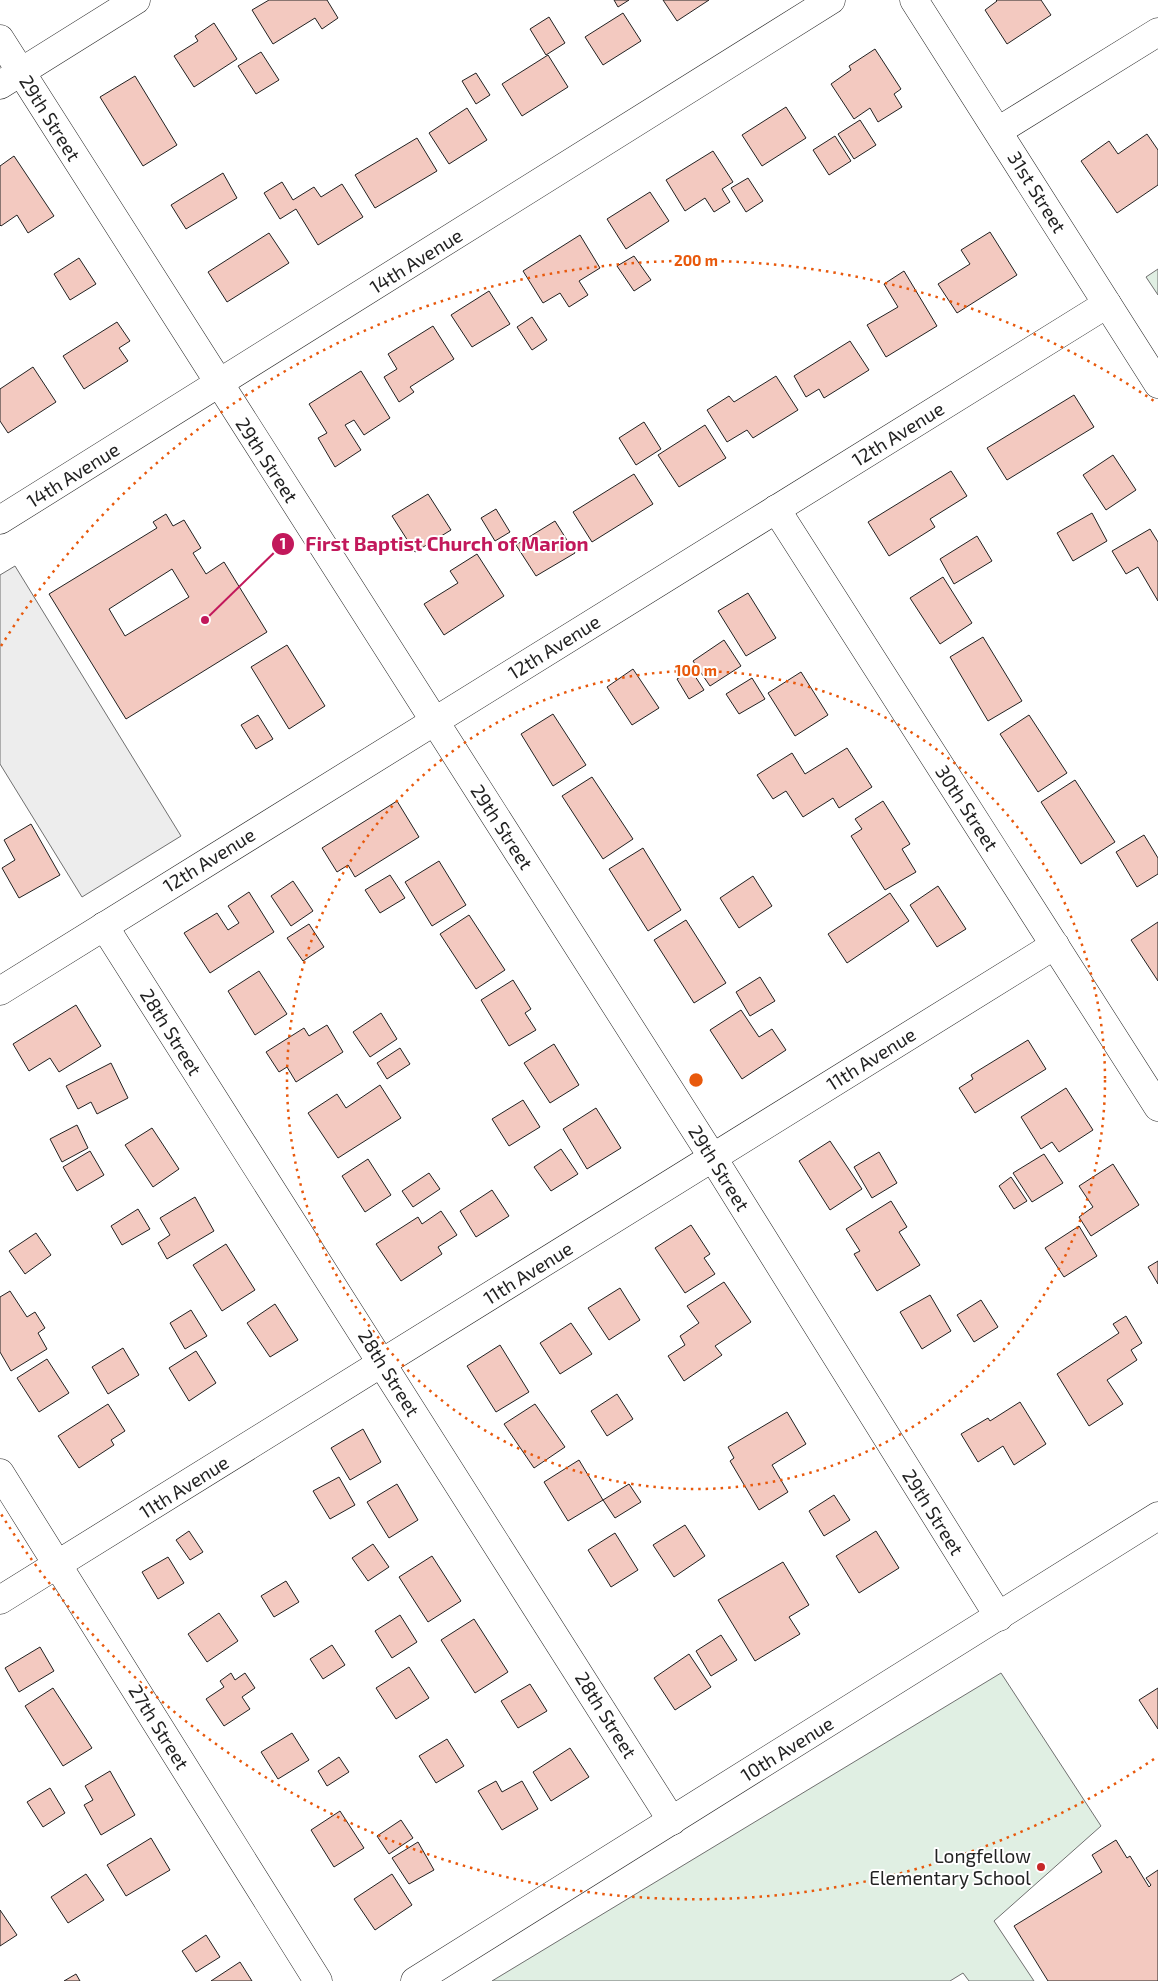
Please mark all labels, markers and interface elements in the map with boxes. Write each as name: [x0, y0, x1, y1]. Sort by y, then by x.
street label: 29th Street: [15, 71, 86, 165]
street label: 31st Street: [1003, 147, 1072, 237]
street label: 14th Avenue: [365, 223, 466, 298]
text: 200 m: [674, 251, 718, 269]
street label: 12th Avenue: [848, 396, 948, 471]
street label: 29th Street: [231, 413, 303, 507]
street label: 14th Avenue: [22, 437, 123, 512]
callout: First Baptist Church of Marion: [270, 527, 599, 562]
text: First Baptist Church of Marion: [305, 531, 589, 555]
text: 1: [280, 534, 286, 552]
street label: 12th Avenue: [504, 609, 604, 684]
text: 100 m: [675, 661, 717, 679]
street label: 30th Street: [931, 761, 1004, 855]
street label: 29th Street: [466, 780, 538, 874]
street label: 12th Avenue: [159, 822, 259, 897]
street label: 28th Street: [136, 984, 207, 1079]
street label: 11th Avenue: [822, 1022, 920, 1095]
centre of rings: [687, 1071, 705, 1089]
street label: 29th Street: [684, 1121, 755, 1215]
street label: 11th Avenue: [479, 1236, 577, 1309]
street label: 28th Street: [354, 1325, 425, 1420]
street label: 11th Avenue: [135, 1450, 233, 1523]
street label: 29th Street: [898, 1465, 969, 1559]
street label: 28th Street: [571, 1667, 642, 1762]
street label: 27th Street: [124, 1680, 195, 1773]
street label: 10th Avenue: [736, 1711, 837, 1786]
place label: Longfellow Elementary School: [869, 1844, 1031, 1889]
marker: Longfellow Elementary School: [1035, 1861, 1047, 1873]

